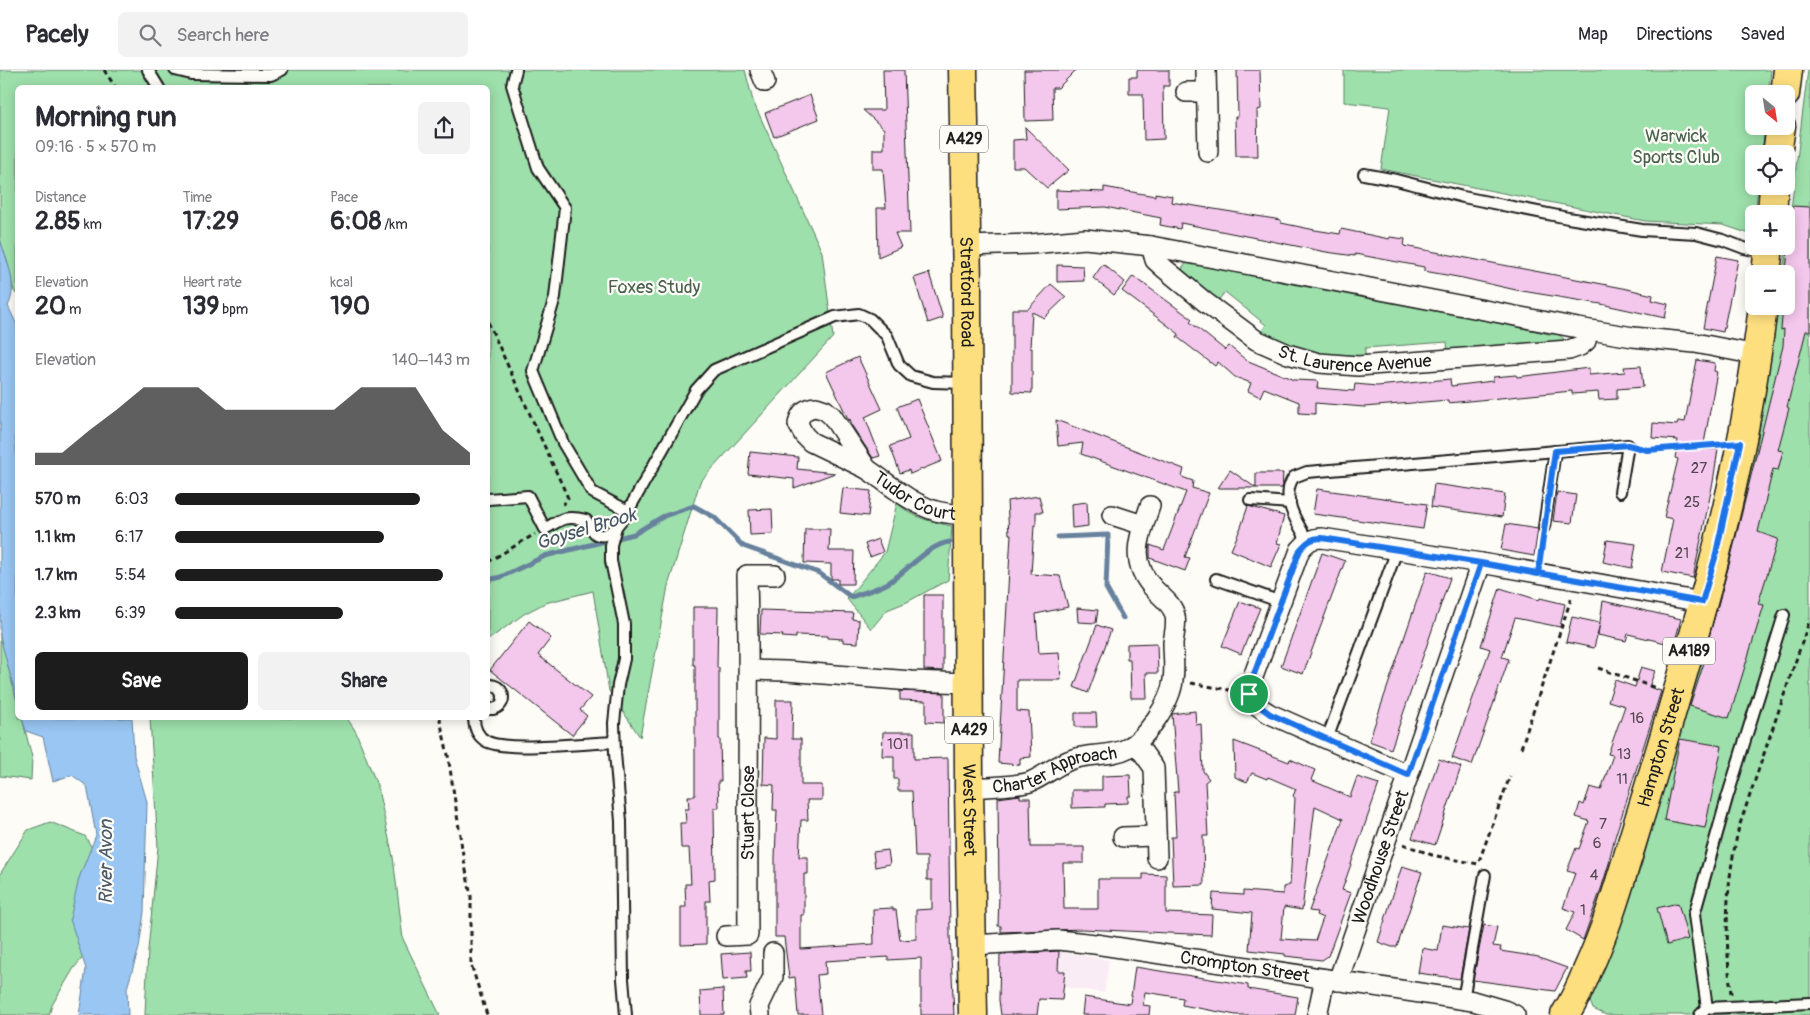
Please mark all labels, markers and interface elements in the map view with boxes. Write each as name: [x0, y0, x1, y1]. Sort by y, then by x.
search box: [118, 12, 468, 57]
text: Pacely: [25, 20, 88, 49]
icon: search: [136, 21, 164, 49]
text: Search here: [176, 23, 269, 47]
text: Map: [1578, 23, 1608, 46]
text: Directions: [1636, 23, 1712, 46]
text: Saved: [1740, 23, 1785, 46]
north arrow: [1745, 85, 1795, 135]
map controls: [1745, 85, 1795, 315]
text: Morning run: [35, 100, 177, 135]
button: share: [418, 102, 470, 154]
park label: Warwick Sports Club: [1632, 125, 1720, 169]
road number: A429: [940, 126, 988, 152]
text: 09:16 · 5 × 570 m: [35, 137, 156, 157]
button: locate: [1745, 145, 1795, 195]
text: Distance: [35, 189, 86, 206]
text: Time: [183, 189, 212, 206]
text: Pace: [330, 189, 358, 206]
button: +: [1745, 205, 1795, 255]
text: 2.85: [35, 206, 81, 237]
text: 17:29: [183, 206, 239, 237]
text: 6:08: [330, 206, 381, 237]
text: km: [81, 216, 102, 233]
text: /km: [381, 216, 408, 233]
street label: Stratford Road: [955, 236, 979, 348]
button: −: [1745, 265, 1795, 315]
text: Elevation: [35, 274, 88, 291]
text: Heart rate: [183, 274, 242, 291]
text: kcal: [330, 274, 353, 291]
park label: Foxes Study: [608, 276, 701, 299]
text: 20: [35, 291, 66, 322]
text: 139: [183, 291, 219, 322]
text: 190: [330, 291, 370, 322]
text: m: [66, 301, 82, 318]
text: bpm: [219, 301, 248, 318]
street label: St. Laurence Avenue: [1274, 340, 1432, 378]
text: Elevation: [35, 350, 96, 370]
text: 140–143 m: [392, 350, 470, 370]
house number: 27: [1691, 459, 1707, 478]
street label: Tudor Court: [869, 466, 958, 526]
text: 570 m: [35, 489, 81, 509]
text: 6:03: [115, 489, 148, 509]
house number: 25: [1684, 493, 1700, 512]
water label: Goysel Brook: [533, 502, 641, 556]
text: 1.1 km: [35, 527, 75, 547]
text: 6:17: [115, 527, 143, 547]
house number: 21: [1675, 544, 1689, 563]
text: 1.7 km: [35, 565, 78, 585]
text: 5:54: [115, 565, 146, 585]
text: 2.3 km: [35, 603, 81, 623]
text: 6:39: [115, 603, 146, 623]
road number: A4189: [1663, 638, 1715, 664]
button: Save: [35, 652, 248, 710]
button: Share: [258, 652, 470, 710]
pin: [1228, 673, 1270, 715]
icon: arrive: [1235, 680, 1263, 708]
street label: Hampton Street: [1632, 684, 1690, 810]
house number: 16: [1630, 709, 1644, 728]
road number: A429: [945, 716, 993, 744]
house number: 101: [887, 735, 909, 754]
street label: Charter Approach: [991, 741, 1119, 798]
house number: 13: [1617, 745, 1631, 764]
street label: West Street: [957, 764, 982, 857]
street label: Stuart Close: [736, 765, 760, 860]
house number: 11: [1616, 770, 1628, 789]
street label: Woodhouse Street: [1347, 786, 1414, 927]
house number: 7: [1599, 815, 1607, 834]
water label: River Avon: [94, 819, 118, 904]
house number: 6: [1593, 834, 1601, 853]
house number: 4: [1590, 866, 1599, 885]
house number: 1: [1580, 901, 1586, 920]
street label: Crompton Street: [1179, 946, 1312, 988]

